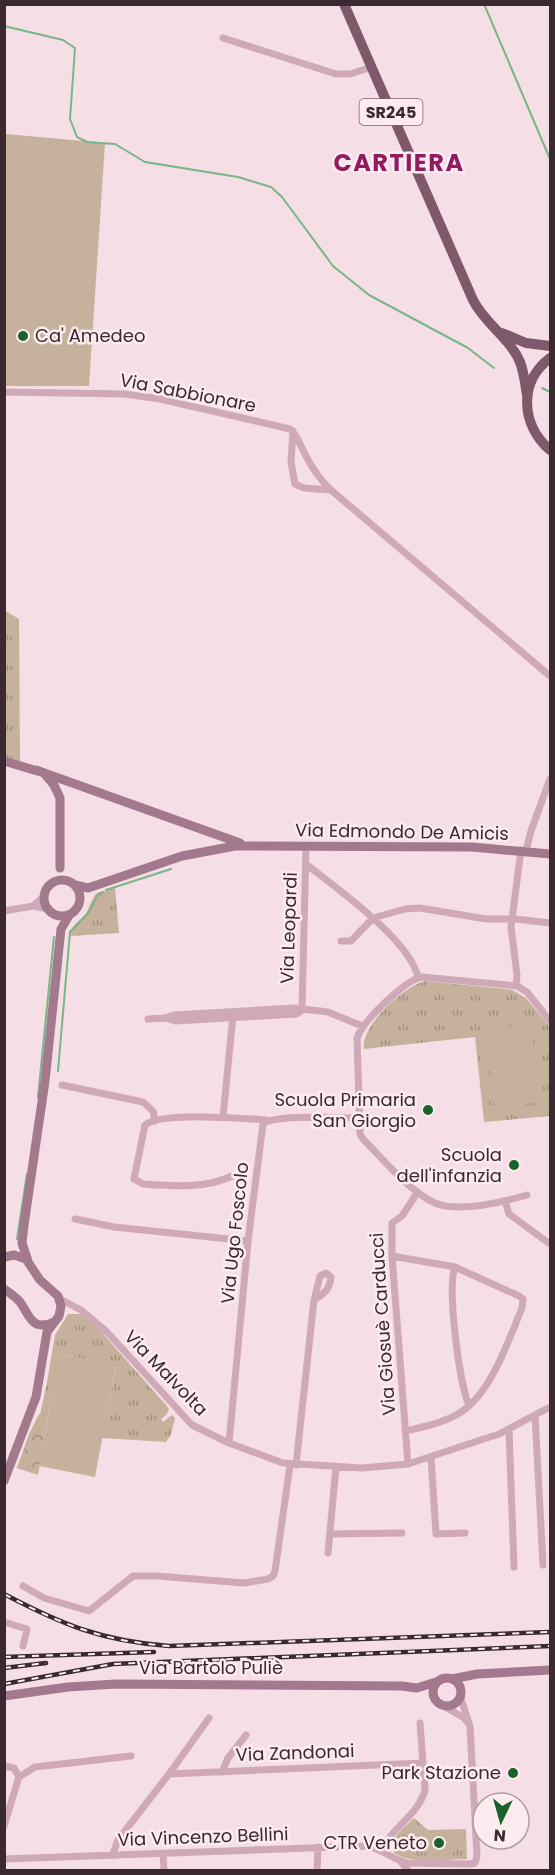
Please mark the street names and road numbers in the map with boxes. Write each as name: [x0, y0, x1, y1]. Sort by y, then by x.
road number: SR245: [360, 99, 422, 125]
street label: Via Sabbionare: [118, 367, 258, 418]
street label: Via Edmondo De Amicis: [295, 817, 509, 846]
street label: Via Leopardi: [274, 872, 303, 984]
street label: Via Ugo Foscolo: [215, 1161, 254, 1305]
street label: Via Giosuè Carducci: [364, 1232, 401, 1416]
street label: Via Malvolta: [119, 1324, 214, 1421]
street label: Via Bartolo Puliè: [139, 1655, 283, 1680]
street label: Via Zandonai: [235, 1738, 355, 1767]
street label: Via Vincenzo Bellini: [117, 1821, 289, 1852]

